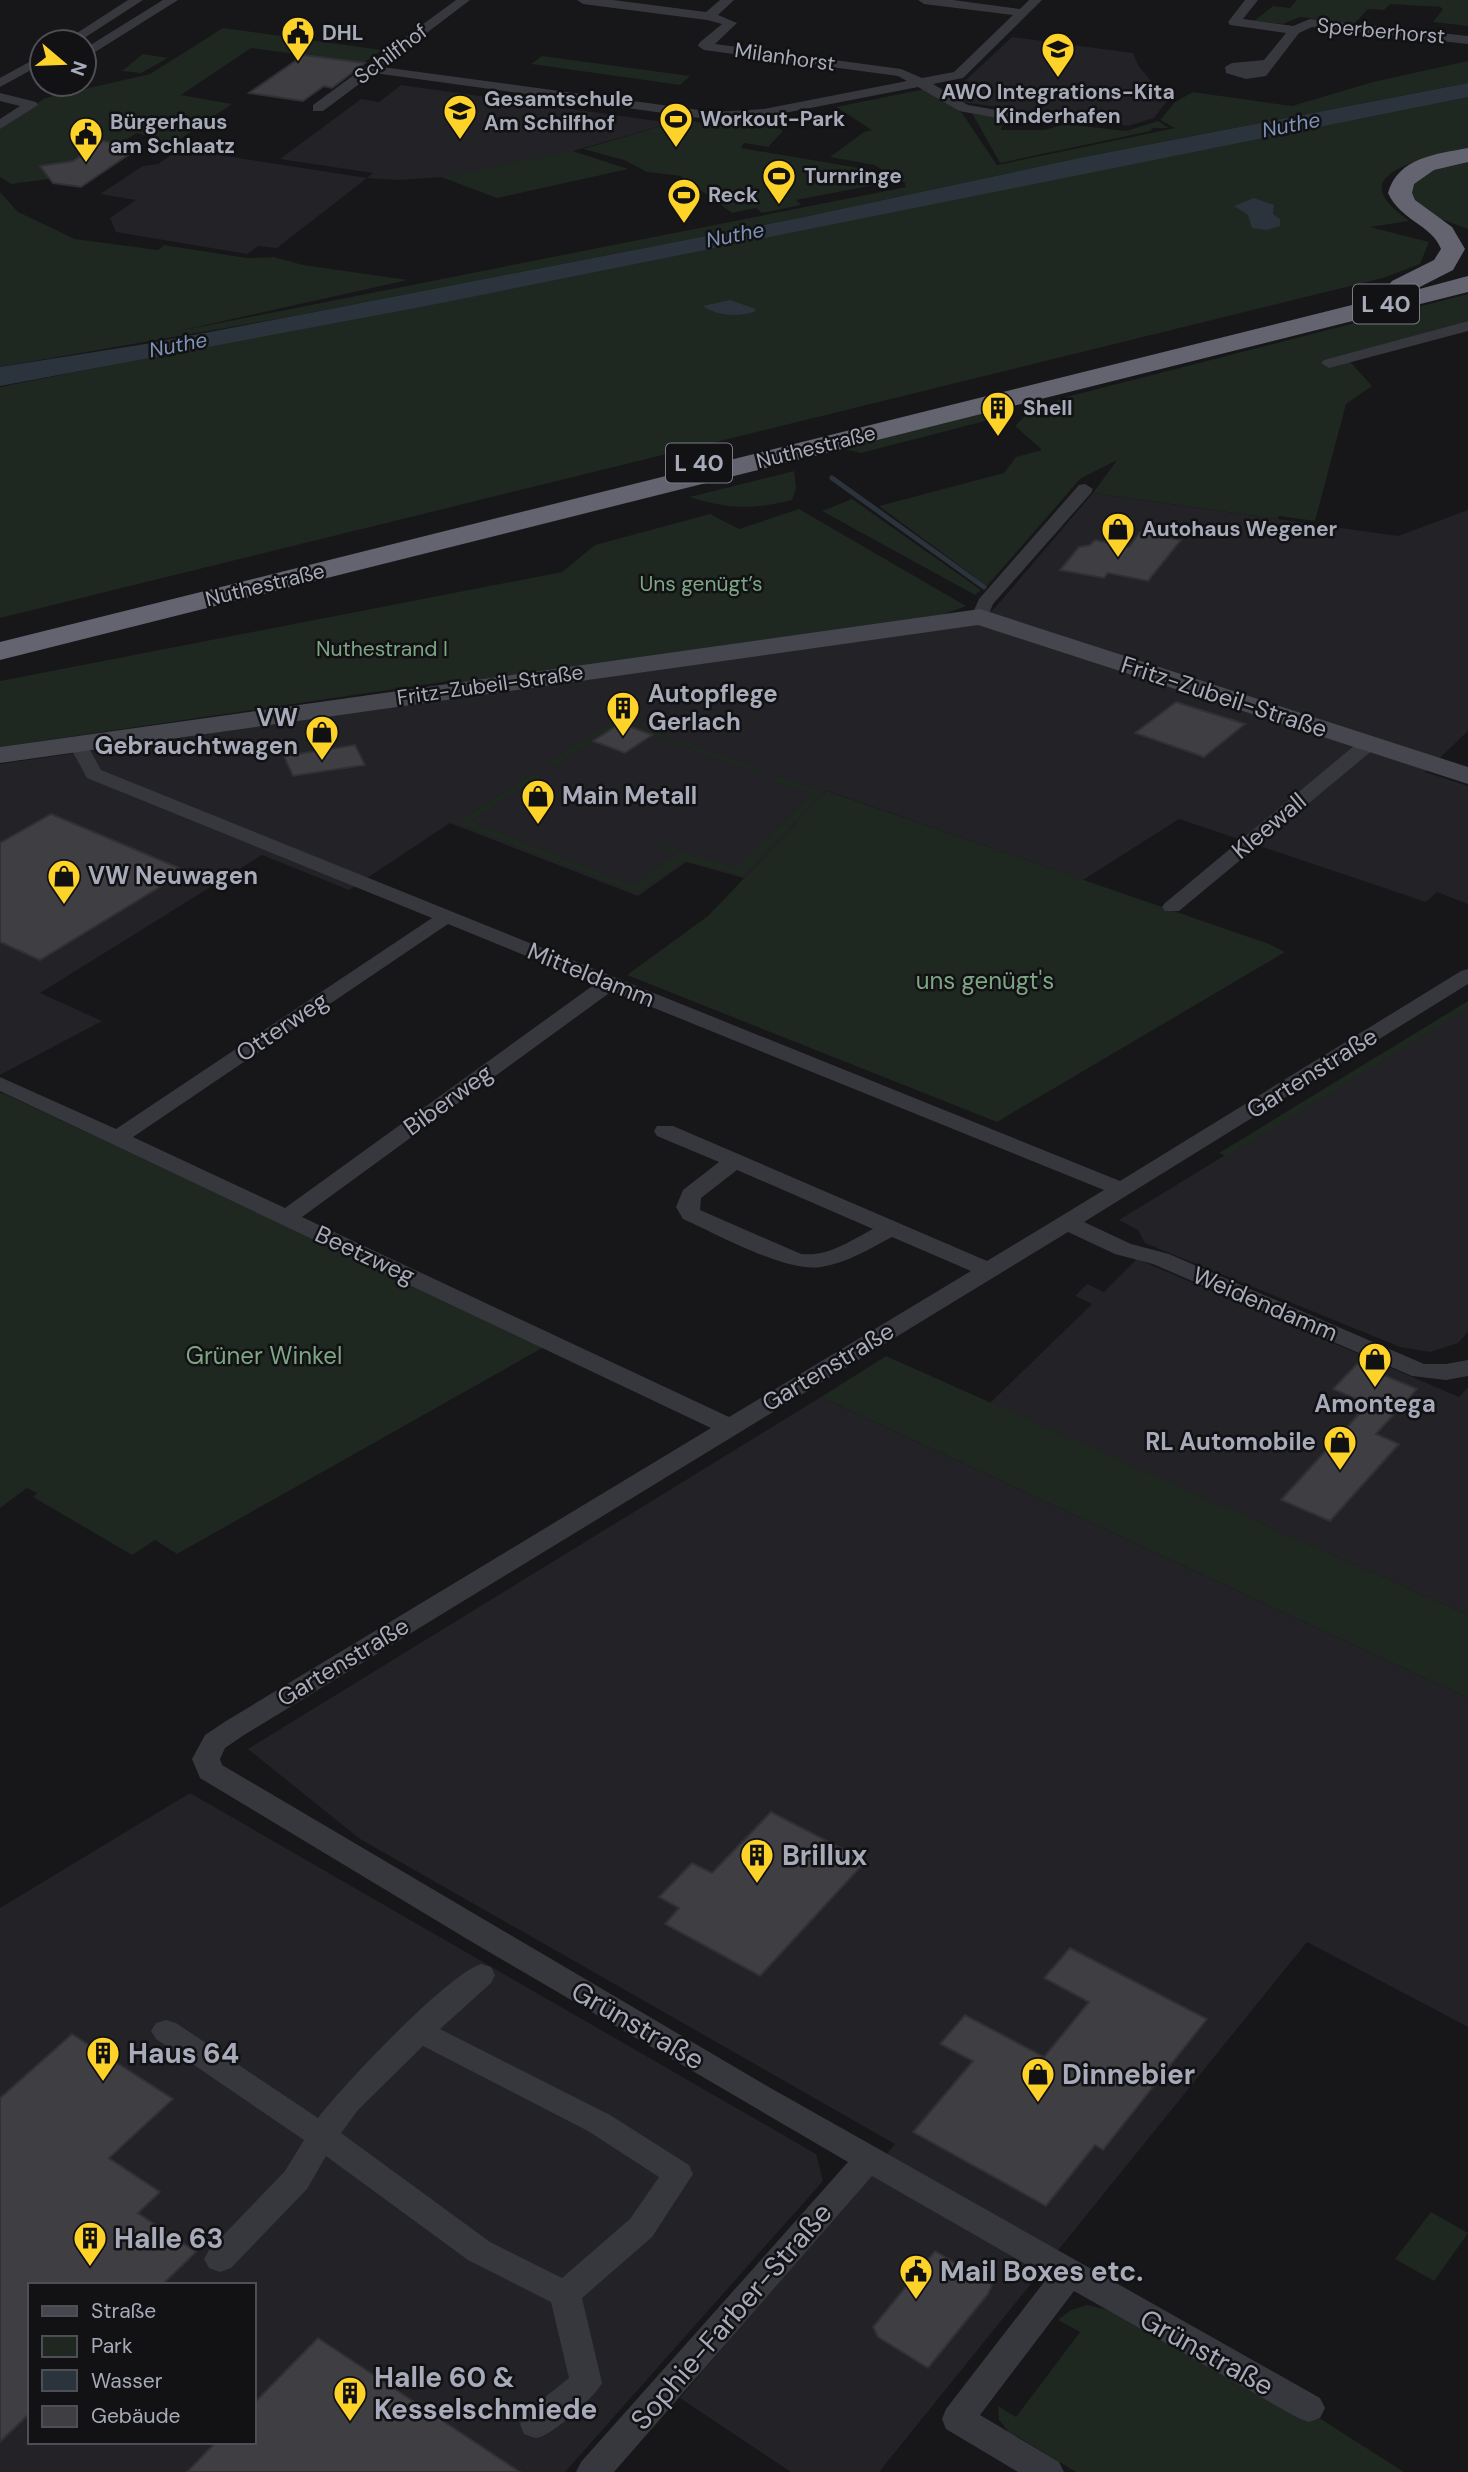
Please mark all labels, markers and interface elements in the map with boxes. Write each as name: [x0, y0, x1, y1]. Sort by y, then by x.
street label: Sperberhorst: [1316, 11, 1446, 51]
public building icon: DHL: [279, 14, 317, 63]
street label: Schilfhof: [349, 17, 433, 91]
place label: DHL: [322, 19, 364, 47]
north arrow: [28, 28, 98, 98]
school or university icon: AWO Integrations-Kita Kinderhafen: [1039, 30, 1077, 79]
street label: Milanhorst: [733, 36, 837, 78]
text: N: [65, 58, 93, 79]
place label: AWO Integrations-Kita Kinderhafen: [941, 78, 1175, 130]
place label: Gesamtschule Am Schilfhof: [484, 85, 633, 137]
school or university icon: Gesamtschule Am Schilfhof: [441, 92, 479, 141]
sports icon: Workout-Park: [657, 100, 695, 149]
place label: Workout-Park: [700, 105, 845, 133]
water label: Nuthe: [1259, 106, 1323, 144]
place label: Bürgerhaus am Schlaatz: [110, 108, 235, 160]
public building icon: Bürgerhaus am Schlaatz: [67, 115, 105, 164]
sports icon: Turnringe: [760, 157, 798, 206]
place label: Turnringe: [804, 162, 902, 190]
sports icon: Reck: [665, 176, 703, 225]
place label: Reck: [708, 181, 758, 209]
water label: Nuthe: [703, 216, 767, 254]
road number: L 40: [1353, 284, 1419, 324]
water label: Nuthe: [146, 326, 210, 364]
building icon: Shell: [979, 389, 1017, 438]
place label: Shell: [1023, 394, 1073, 422]
street label: Nuthestraße: [754, 419, 879, 475]
road number: L 40: [666, 444, 732, 482]
shop icon: Autohaus Wegener: [1099, 510, 1137, 559]
place label: Autohaus Wegener: [1142, 515, 1338, 543]
street label: Nuthestraße: [203, 557, 328, 613]
park label: Uns genügt’s: [639, 570, 763, 598]
park label: Nuthestrand I: [316, 635, 448, 663]
street label: Fritz-Zubeil-Straße: [1117, 649, 1331, 744]
street label: Fritz-Zubeil-Straße: [395, 658, 585, 712]
place label: Autopflege Gerlach: [648, 678, 778, 737]
building icon: Autopflege Gerlach: [604, 689, 642, 738]
place label: VW Gebrauchtwagen: [95, 702, 298, 761]
shop icon: VW Gebrauchtwagen: [303, 713, 341, 762]
shop icon: Main Metall: [519, 777, 557, 826]
place label: Main Metall: [562, 780, 697, 811]
street label: Kleewall: [1225, 786, 1312, 866]
shop icon: VW Neuwagen: [45, 857, 83, 906]
place label: VW Neuwagen: [88, 860, 258, 891]
street label: Mitteldamm: [523, 935, 659, 1014]
park label: uns genügt's: [916, 965, 1054, 996]
street label: Otterweg: [230, 985, 334, 1069]
street label: Gartenstraße: [1240, 1020, 1383, 1125]
street label: Biberweg: [397, 1057, 498, 1142]
street label: Beetzweg: [310, 1218, 420, 1291]
street label: Weidendamm: [1188, 1259, 1342, 1348]
street label: Gartenstraße: [756, 1315, 899, 1418]
park label: Grüner Winkel: [186, 1340, 342, 1371]
shop icon: Amontega: [1356, 1340, 1394, 1389]
place label: Amontega: [1314, 1388, 1436, 1419]
shop icon: RL Automobile: [1321, 1423, 1359, 1472]
place label: RL Automobile: [1145, 1426, 1316, 1457]
street label: Gartenstraße: [271, 1610, 414, 1713]
building icon: Brillux: [738, 1836, 776, 1885]
place label: Brillux: [782, 1837, 867, 1874]
street label: Grünstraße: [565, 1972, 711, 2078]
building icon: Haus 64: [84, 2034, 122, 2083]
place label: Haus 64: [128, 2035, 239, 2072]
shop icon: Dinnebier: [1019, 2055, 1057, 2104]
place label: Dinnebier: [1062, 2056, 1195, 2093]
street label: Sophie-Farber-Straße: [622, 2195, 840, 2438]
building icon: Halle 63: [71, 2219, 109, 2268]
place label: Halle 63: [114, 2220, 223, 2257]
public building icon: Mail Boxes etc.: [897, 2252, 935, 2301]
place label: Mail Boxes etc.: [940, 2253, 1143, 2290]
legend: [28, 2283, 256, 2444]
text: Straße: [91, 2297, 156, 2325]
street label: Grünstraße: [1133, 2300, 1280, 2404]
text: Park: [91, 2332, 133, 2360]
place label: Halle 60 & Kesselschmiede: [374, 2359, 597, 2428]
text: Wasser: [91, 2367, 163, 2395]
building icon: Halle 60 & Kesselschmiede: [331, 2374, 369, 2423]
text: Gebäude: [91, 2402, 181, 2430]

